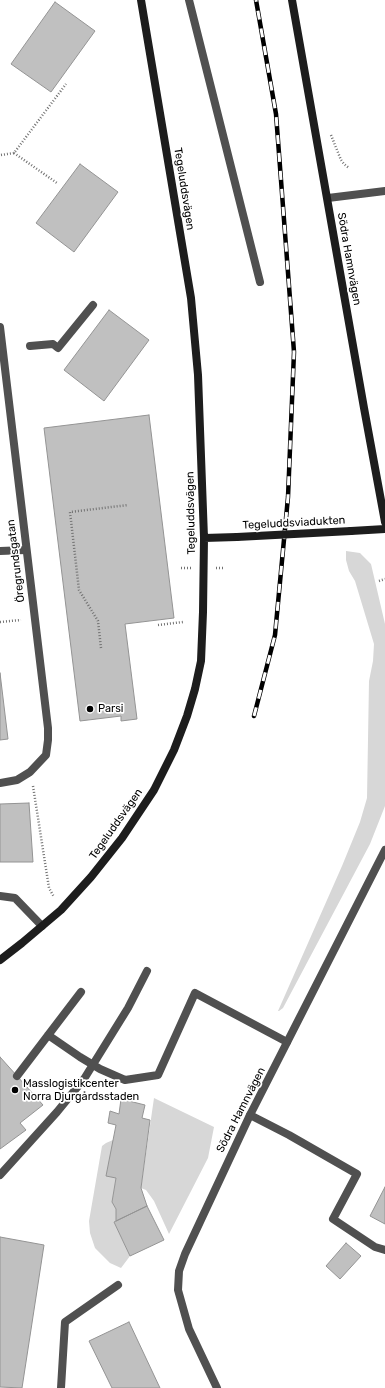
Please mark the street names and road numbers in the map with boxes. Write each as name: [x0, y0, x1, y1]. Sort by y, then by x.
street label: Tegeluddsvägen: [171, 147, 197, 231]
street label: Södra Hamnvägen: [334, 212, 364, 306]
street label: Tegeluddsvägen: [184, 471, 198, 555]
street label: Tegeluddsviadukten: [242, 514, 346, 532]
street label: Öregrundsgatan: [4, 519, 28, 603]
street label: Tegeluddsvägen: [87, 786, 145, 862]
street label: Södra Hamnvägen: [214, 1065, 268, 1155]

